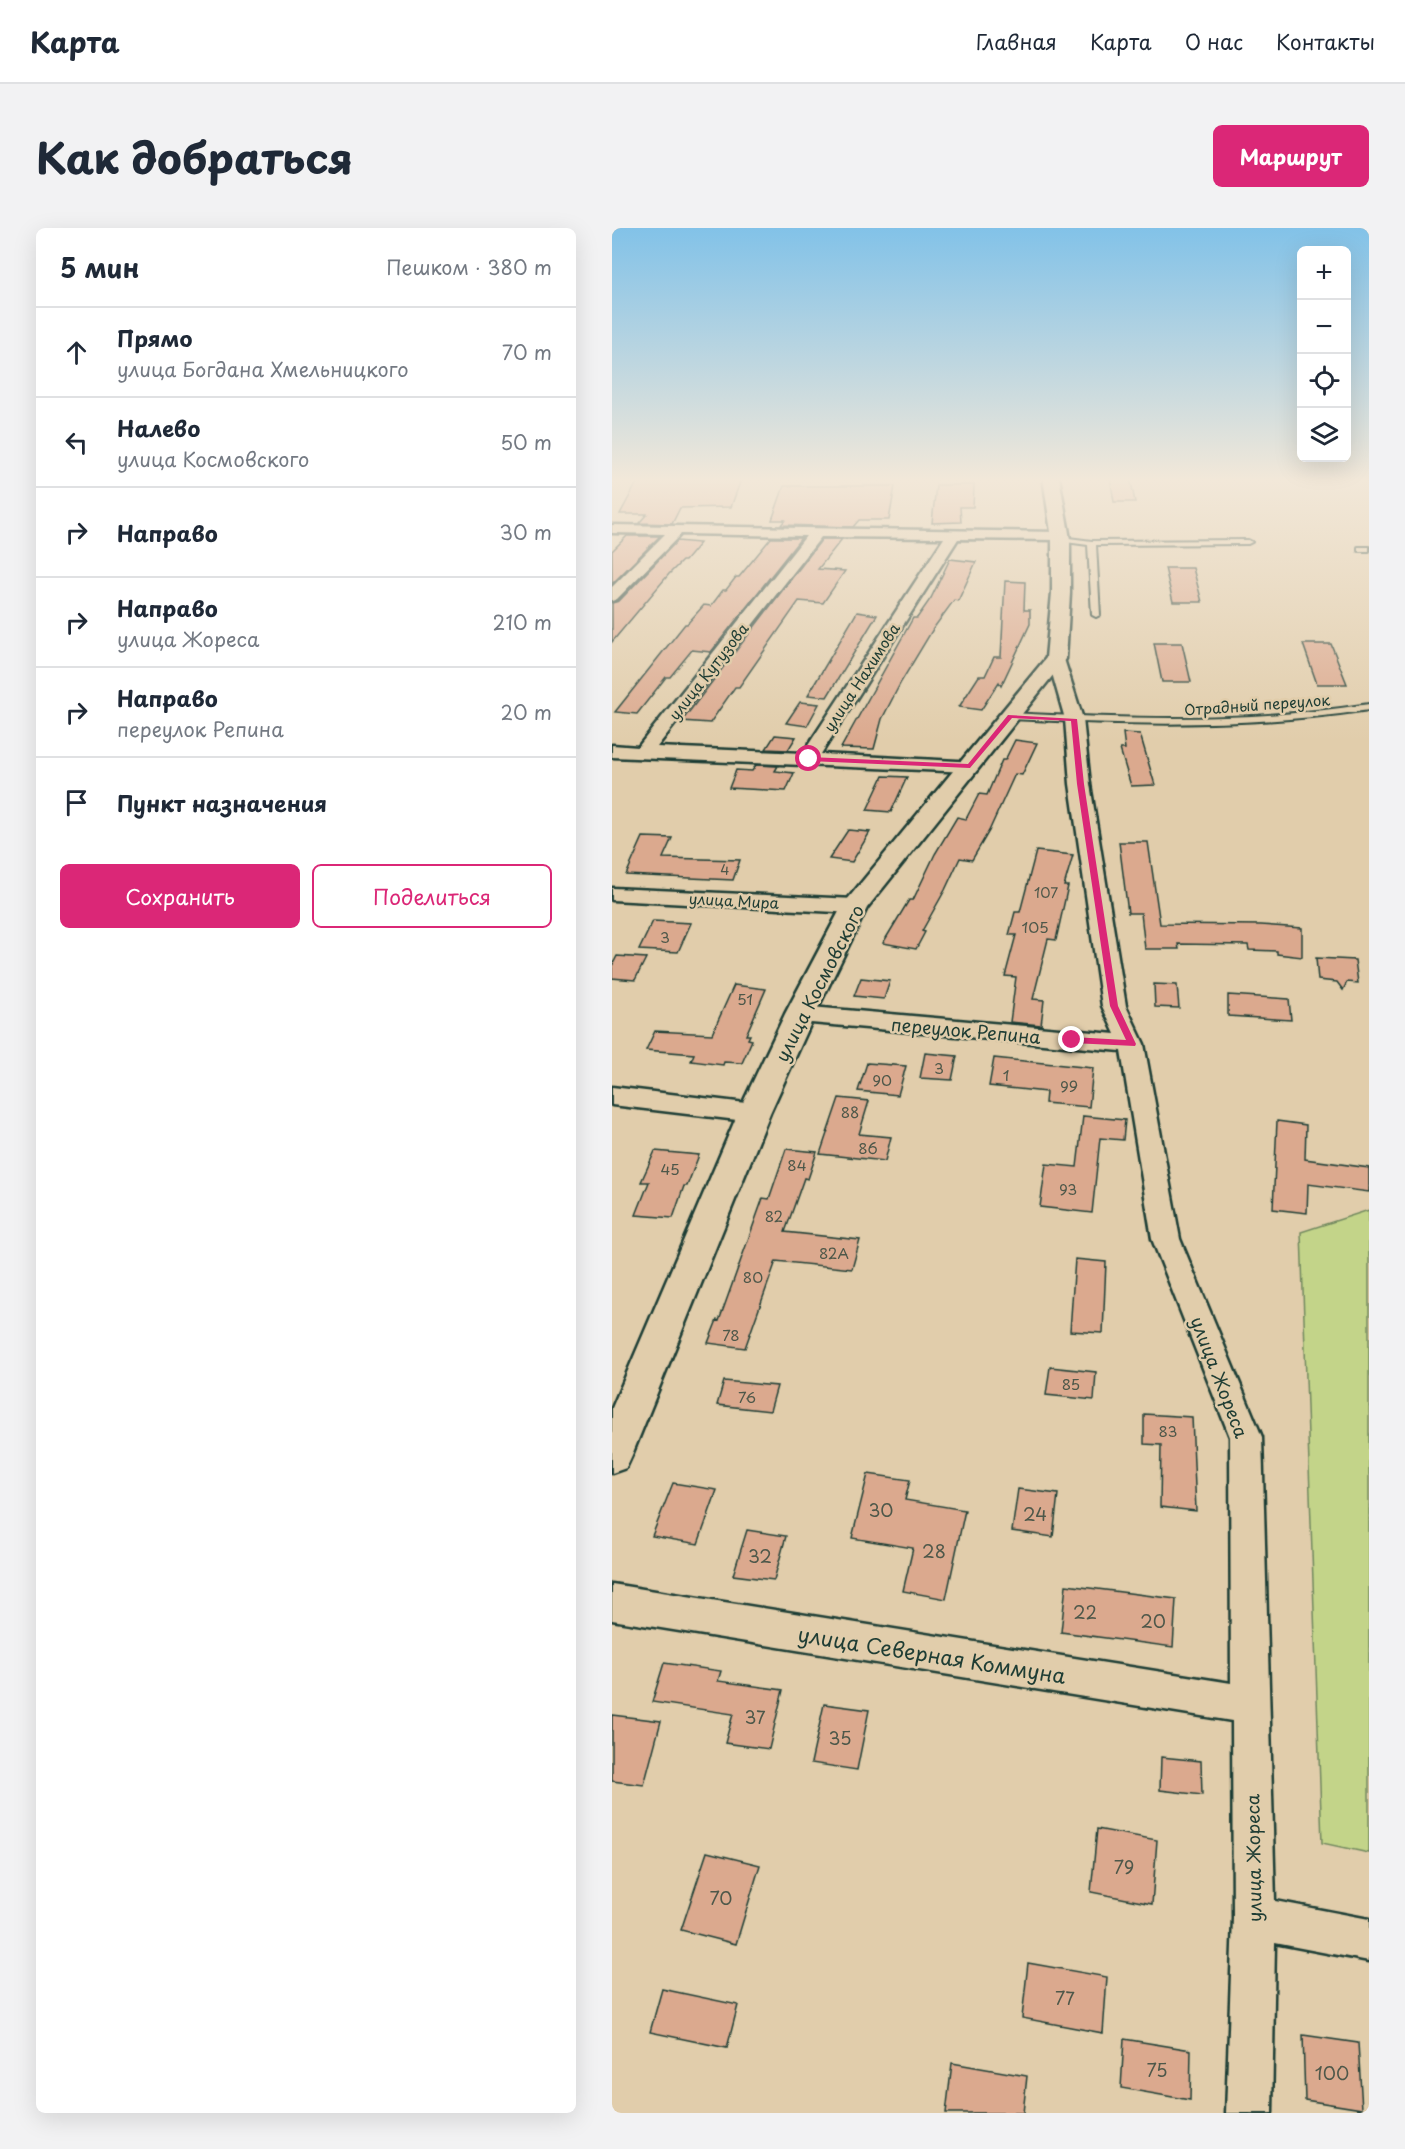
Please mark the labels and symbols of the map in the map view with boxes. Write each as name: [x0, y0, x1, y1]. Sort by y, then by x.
street label: улица Кутузова: [663, 617, 754, 725]
street label: улица Нахимова: [817, 618, 905, 736]
street label: Отрадный переулок: [1183, 687, 1331, 721]
route start: [795, 745, 821, 771]
house number: 4: [720, 859, 730, 880]
house number: 107: [1034, 882, 1058, 903]
street label: улица Мира: [688, 886, 780, 914]
street label: улица Космовского: [768, 900, 870, 1066]
house number: 105: [1021, 915, 1049, 938]
house number: 3: [660, 925, 670, 948]
house number: 51: [737, 987, 753, 1010]
street label: переулок Репина: [890, 1010, 1043, 1050]
route end: [1058, 1026, 1084, 1052]
house number: 3: [934, 1056, 944, 1079]
house number: 1: [1003, 1063, 1009, 1086]
house number: 90: [872, 1068, 892, 1091]
house number: 99: [1060, 1074, 1078, 1097]
house number: 88: [841, 1100, 859, 1123]
house number: 86: [858, 1136, 878, 1159]
house number: 84: [787, 1153, 807, 1176]
house number: 45: [660, 1157, 680, 1180]
house number: 93: [1059, 1177, 1077, 1200]
house number: 82: [765, 1204, 783, 1227]
house number: 82А: [819, 1241, 849, 1264]
house number: 80: [743, 1265, 763, 1288]
street label: улица Жореса: [1184, 1312, 1256, 1442]
house number: 78: [722, 1323, 740, 1346]
house number: 85: [1062, 1372, 1080, 1395]
house number: 76: [738, 1385, 756, 1408]
house number: 83: [1158, 1419, 1178, 1442]
house number: 30: [868, 1496, 894, 1523]
house number: 24: [1023, 1500, 1047, 1527]
house number: 28: [922, 1537, 946, 1564]
house number: 32: [748, 1542, 772, 1569]
house number: 22: [1073, 1598, 1097, 1625]
house number: 20: [1140, 1607, 1166, 1634]
street label: улица Северная Коммуна: [796, 1617, 1068, 1691]
house number: 37: [744, 1703, 766, 1730]
house number: 35: [828, 1724, 852, 1751]
street label: улица Жореса: [1238, 1793, 1268, 1922]
house number: 79: [1114, 1853, 1134, 1880]
house number: 70: [710, 1884, 732, 1911]
house number: 77: [1055, 1984, 1075, 2011]
house number: 75: [1147, 2056, 1168, 2083]
house number: 100: [1315, 2059, 1349, 2086]

